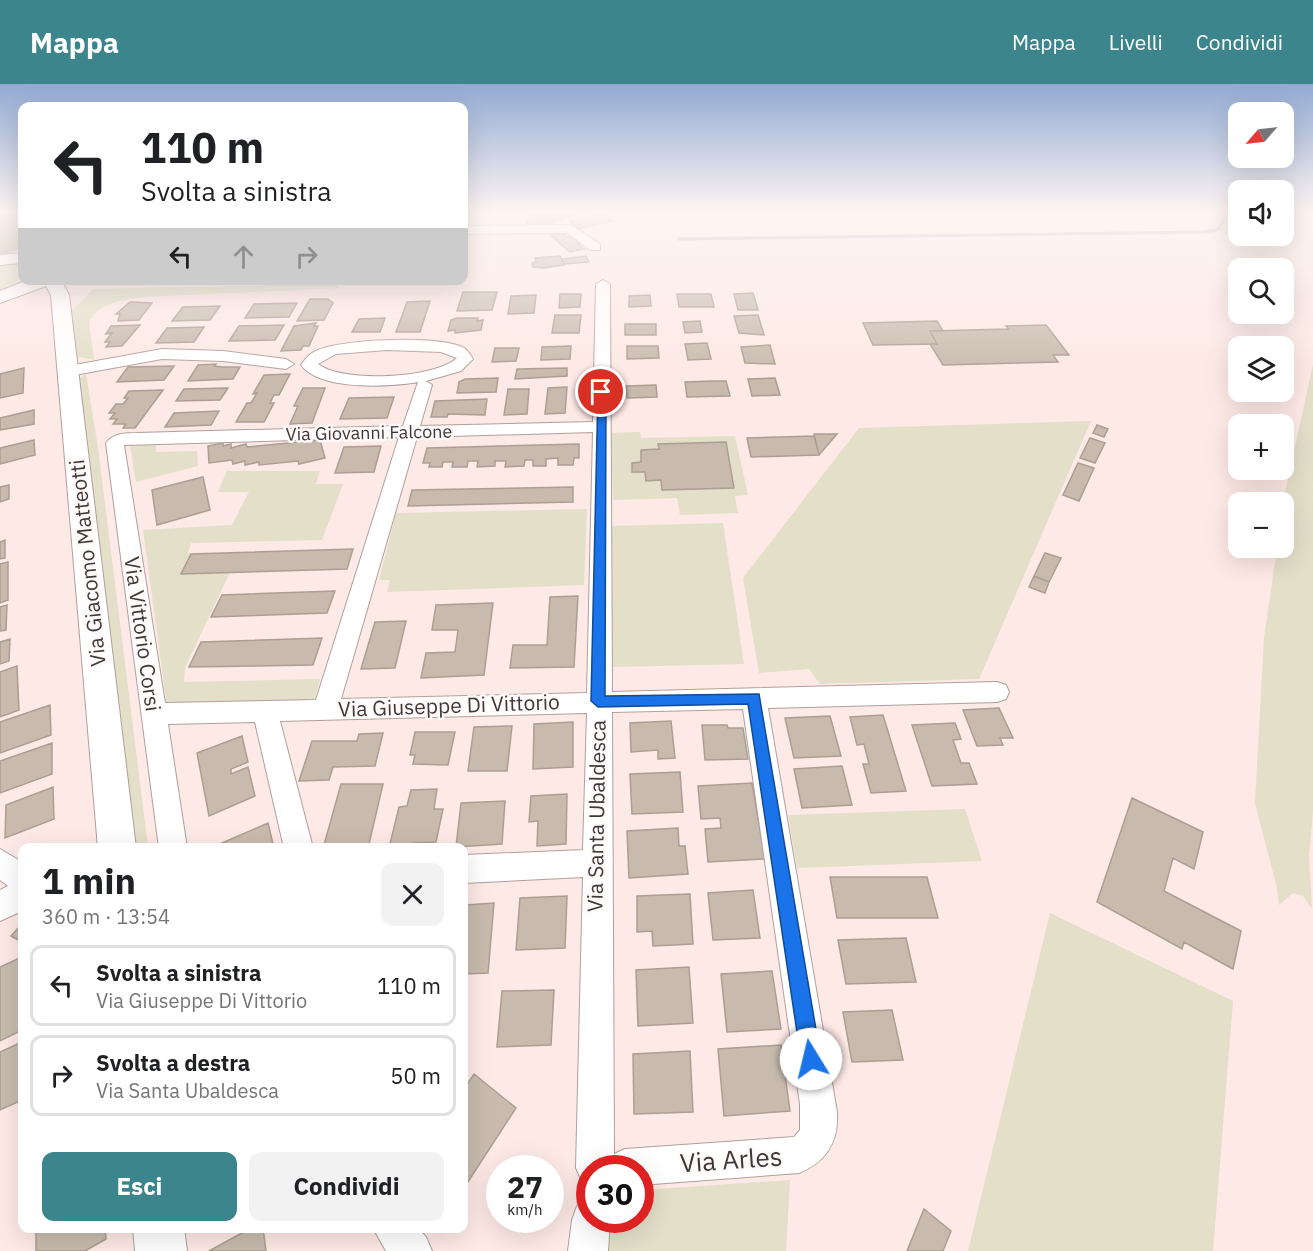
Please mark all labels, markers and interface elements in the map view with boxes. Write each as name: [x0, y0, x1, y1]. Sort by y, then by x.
text: Mappa: [30, 24, 119, 61]
text: Mappa: [1012, 28, 1076, 56]
text: Livelli: [1109, 28, 1163, 56]
text: Condividi: [1196, 28, 1283, 56]
north arrow: [1228, 102, 1294, 168]
map controls: [1228, 102, 1294, 558]
text: 110 m: [141, 120, 264, 175]
icon: left: [42, 126, 120, 204]
text: Svolta a sinistra: [141, 173, 332, 208]
button: sound: [1228, 180, 1294, 246]
icon: left: [164, 240, 197, 273]
icon: ahead: [227, 240, 260, 273]
icon: right: [290, 240, 323, 273]
button: search: [1228, 258, 1294, 324]
button: layers: [1228, 336, 1294, 402]
pin: [575, 366, 626, 417]
icon: arrive: [584, 375, 617, 408]
button: +: [1228, 414, 1294, 480]
street label: Via Giovanni Falcone: [285, 420, 453, 445]
street label: Via Giacomo Matteotti: [62, 458, 112, 668]
button: −: [1228, 492, 1294, 558]
street label: Via Vittorio Corsi: [118, 555, 168, 713]
street label: Via Giuseppe Di Vittorio: [338, 687, 560, 723]
street label: Via Santa Ubaldesca: [580, 720, 612, 912]
text: 1 min: [42, 857, 136, 904]
button: close: [381, 863, 444, 926]
text: 360 m · 13:54: [42, 903, 170, 930]
text: Svolta a sinistra: [96, 958, 261, 987]
icon: left: [45, 969, 78, 1002]
text: 110 m: [377, 971, 441, 1000]
text: Via Giuseppe Di Vittorio: [96, 987, 307, 1014]
position arrow: [779, 1027, 843, 1091]
text: Svolta a destra: [96, 1048, 250, 1077]
icon: right: [45, 1059, 78, 1092]
text: 50 m: [390, 1061, 441, 1090]
text: Via Santa Ubaldesca: [96, 1077, 279, 1104]
street label: Via Arles: [679, 1138, 783, 1180]
button: Esci: [42, 1152, 237, 1221]
button: Condividi: [249, 1152, 444, 1221]
speed limit sign: 30: [576, 1155, 654, 1233]
text: 27: [507, 1167, 543, 1206]
text: km/h: [507, 1200, 543, 1219]

